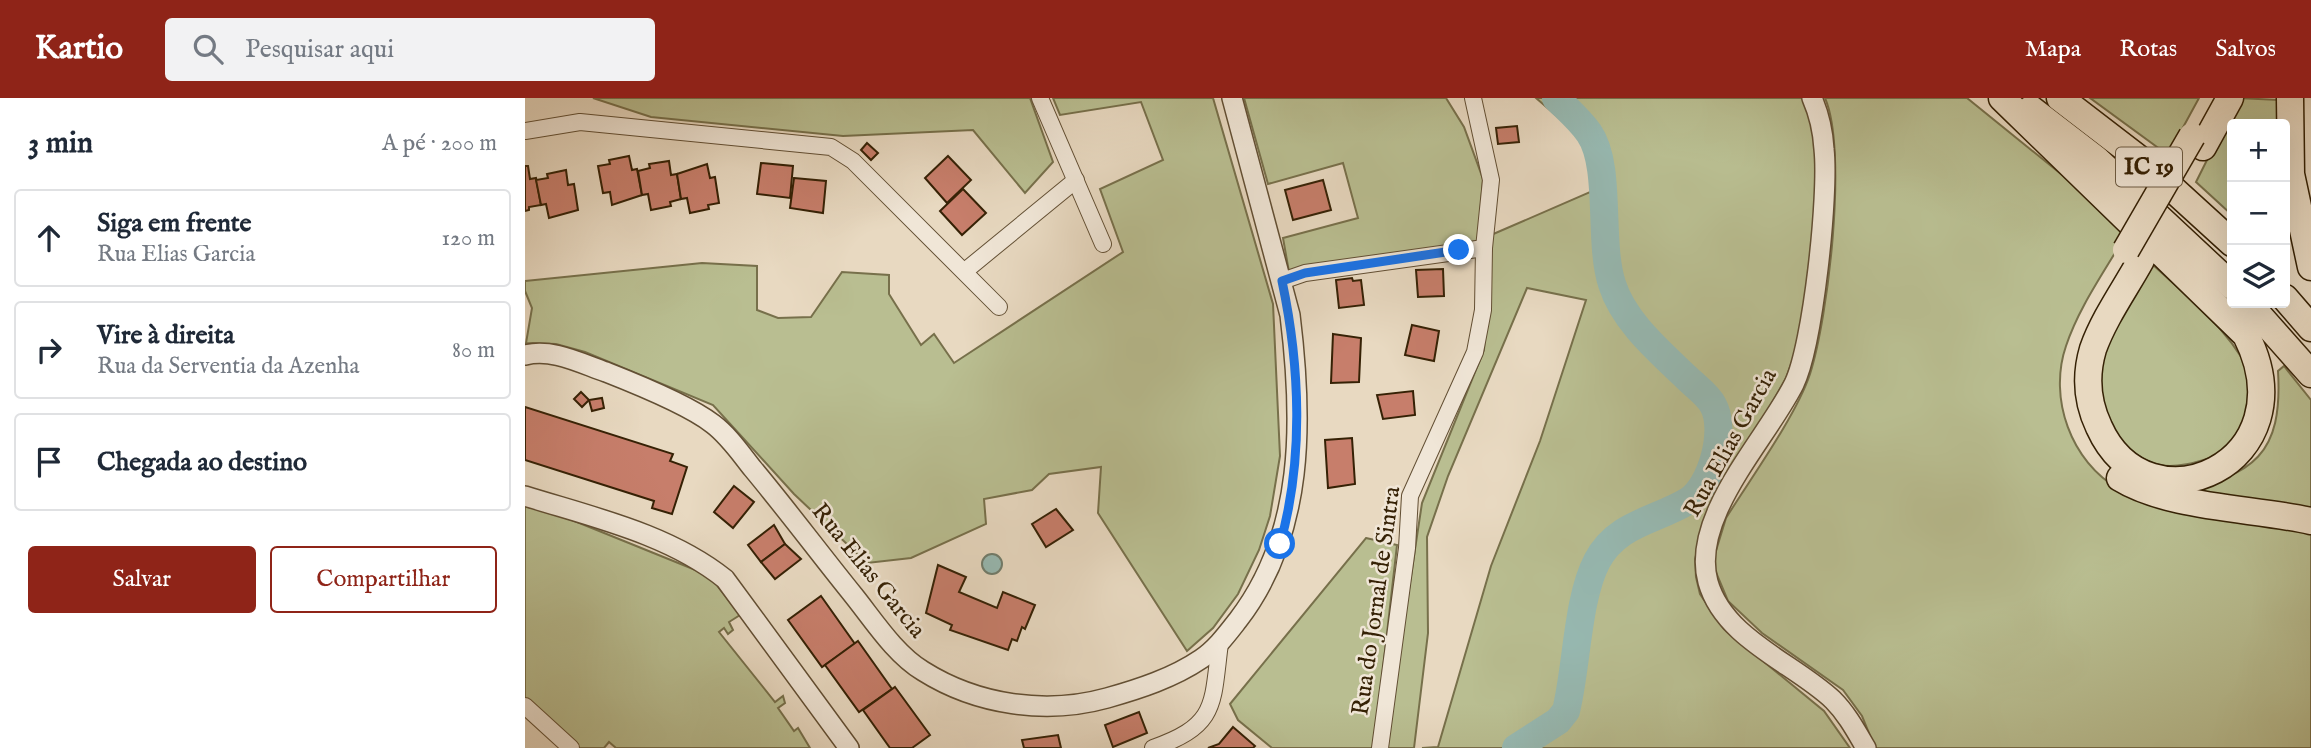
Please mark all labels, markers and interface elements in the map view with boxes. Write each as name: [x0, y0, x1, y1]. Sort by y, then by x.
search box: [165, 18, 655, 81]
text: Kartio: [35, 28, 123, 70]
icon: search: [189, 30, 227, 68]
text: Pesquisar aqui: [245, 33, 394, 66]
text: Mapa: [2025, 34, 2081, 65]
text: Rotas: [2119, 34, 2177, 65]
text: Salvos: [2215, 34, 2276, 65]
map controls: [2227, 119, 2290, 308]
button: +: [2227, 119, 2290, 182]
text: 3 min: [28, 125, 93, 163]
text: A pé · 200 m: [382, 129, 497, 158]
road number: IC 19: [2116, 148, 2182, 186]
button: −: [2227, 182, 2290, 245]
text: Siga em frente: [97, 207, 252, 240]
icon: ahead: [30, 219, 68, 257]
text: 120 m: [442, 224, 495, 253]
route end: [1443, 234, 1474, 265]
text: Rua Elias Garcia: [97, 240, 255, 269]
button: layers: [2227, 245, 2290, 308]
text: Vire à direita: [97, 319, 234, 352]
icon: right: [30, 331, 68, 369]
text: 80 m: [452, 336, 495, 365]
text: Rua da Serventia da Azenha: [97, 352, 360, 381]
street label: Rua Elias Garcia: [1677, 363, 1785, 523]
icon: arrive: [30, 443, 68, 481]
text: Chegada ao destino: [97, 446, 307, 479]
street label: Rua do Jornal de Sintra: [1346, 484, 1409, 717]
street label: Rua Elias Garcia: [804, 497, 932, 645]
route start: [1264, 528, 1295, 559]
button: Salvar: [28, 546, 256, 613]
button: Compartilhar: [270, 546, 497, 613]

